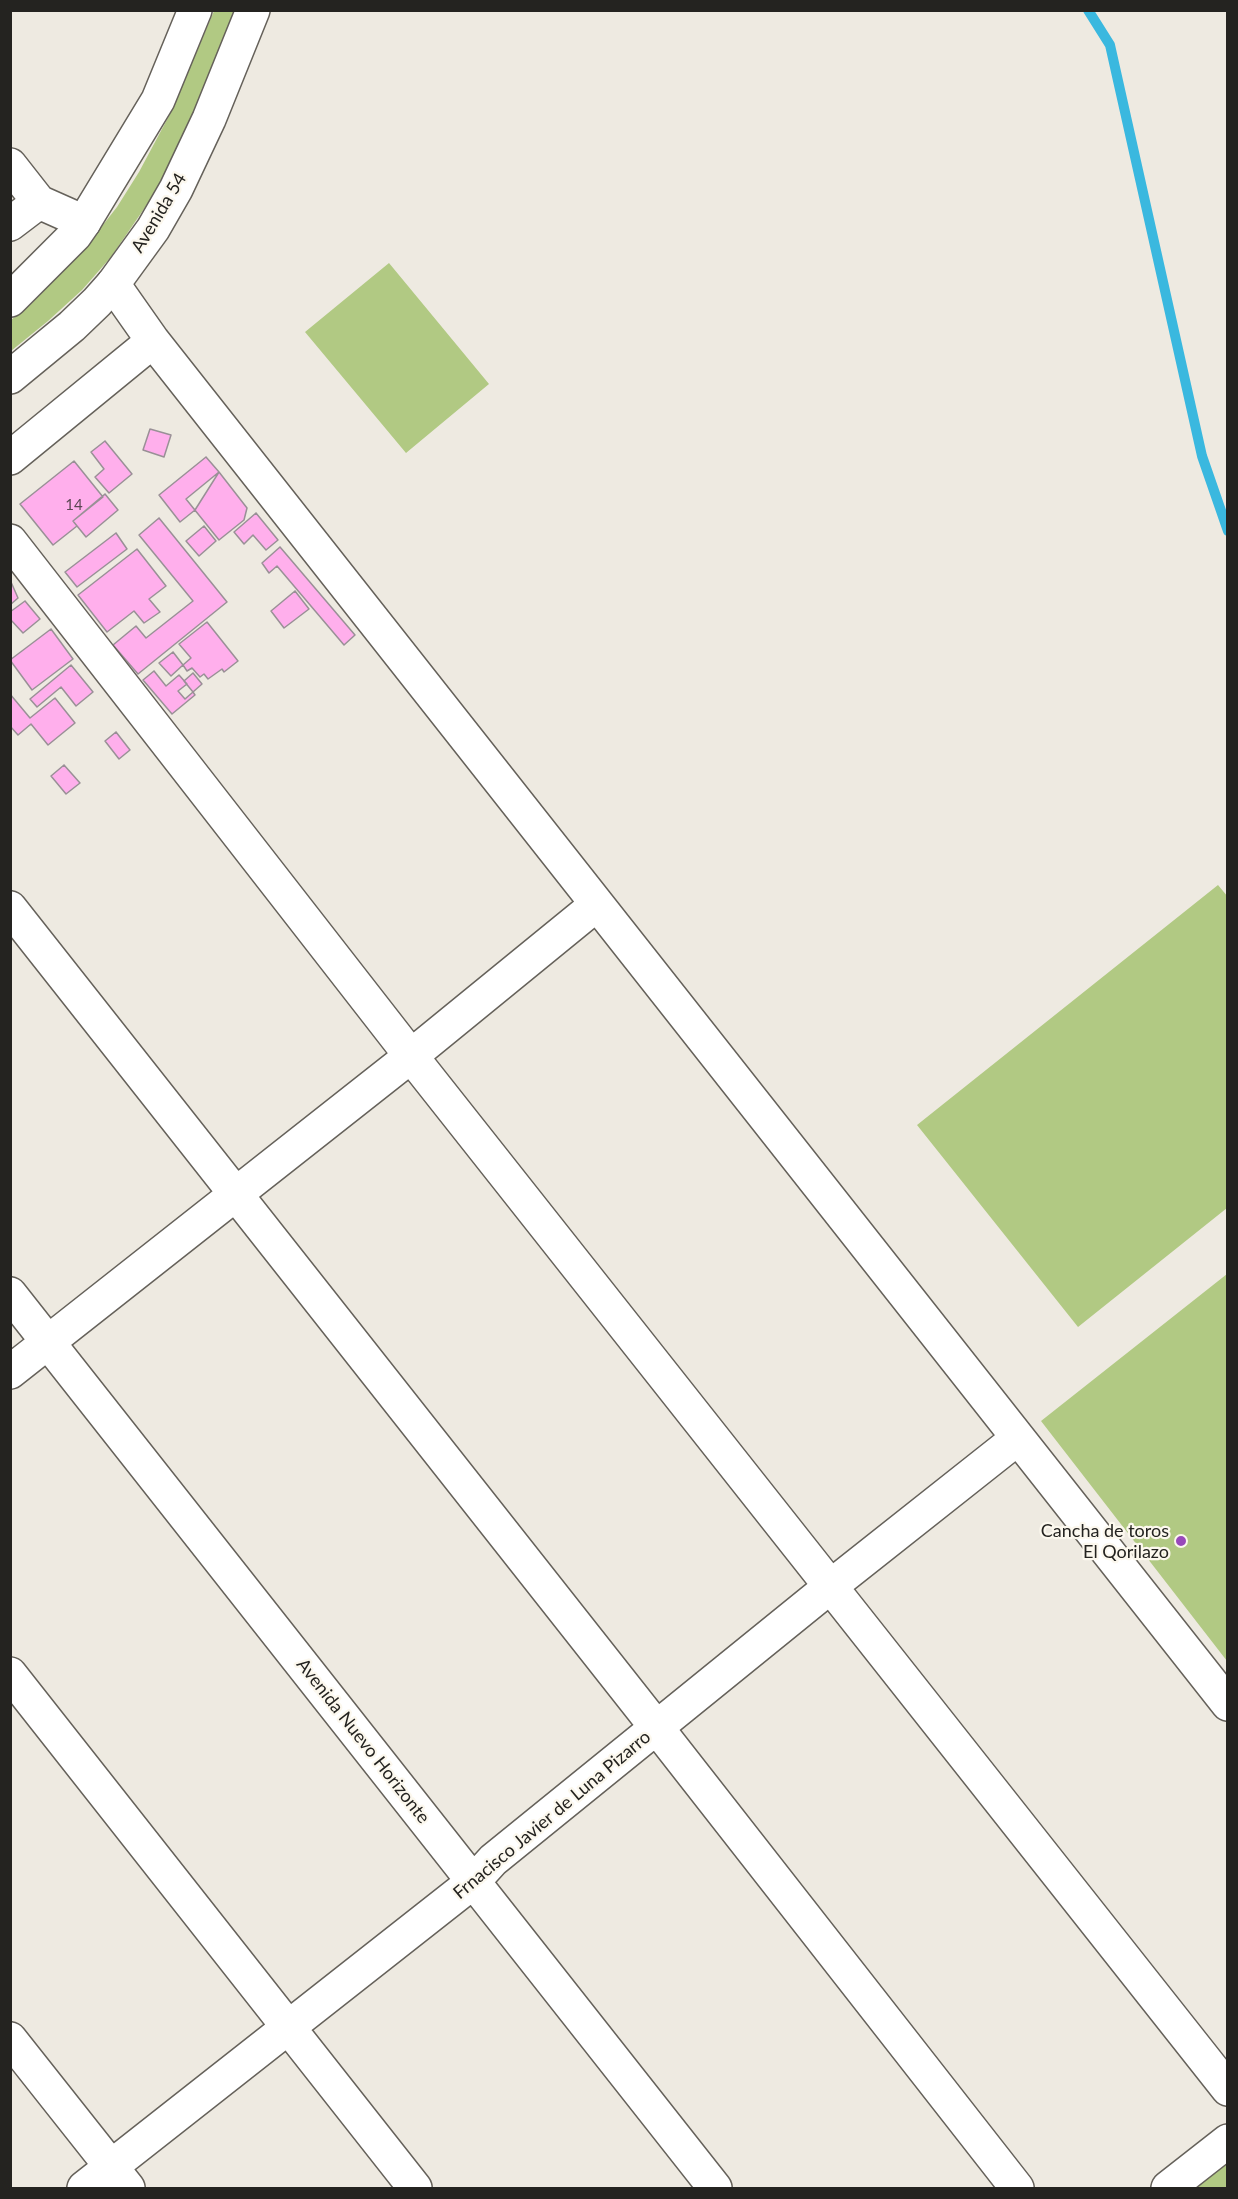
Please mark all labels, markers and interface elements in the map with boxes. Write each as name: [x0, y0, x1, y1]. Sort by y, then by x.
street label: Avenida 54: [127, 169, 191, 257]
house number: 14: [65, 496, 83, 514]
place label: Cancha de toros El Qorilazo: [1041, 1520, 1169, 1562]
marker: Cancha de toros El Qorilazo: [1174, 1534, 1188, 1548]
street label: Avenida Nuevo Horizonte: [292, 1654, 434, 1828]
street label: Frnacisco Javier de Luna Pizarro: [449, 1726, 655, 1904]

